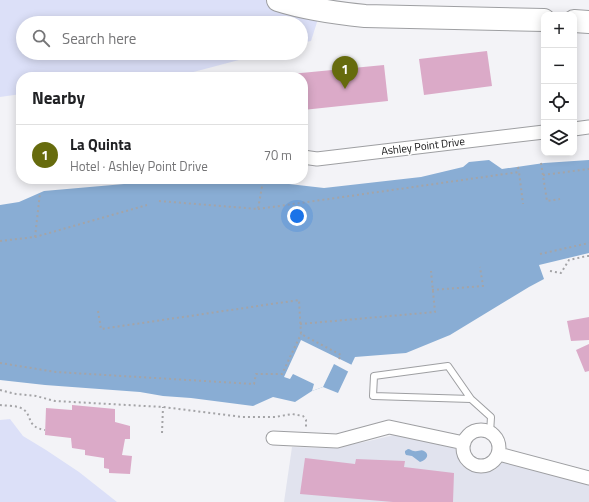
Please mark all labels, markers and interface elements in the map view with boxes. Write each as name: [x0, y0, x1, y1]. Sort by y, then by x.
map controls: [541, 12, 577, 156]
button: +: [541, 12, 577, 48]
search box: [16, 16, 308, 60]
icon: search: [30, 27, 52, 49]
text: Search here: [62, 27, 136, 50]
button: −: [541, 48, 577, 84]
pin: 1: [332, 56, 358, 89]
button: locate: [541, 84, 577, 120]
text: Nearby: [32, 85, 85, 111]
button: layers: [541, 120, 577, 156]
text: La Quinta: [70, 133, 131, 156]
street label: Ashley Point Drive: [380, 133, 466, 159]
text: 1: [41, 145, 49, 165]
text: 70 m: [264, 145, 292, 165]
text: Hotel · Ashley Point Drive: [70, 156, 208, 176]
your location: [287, 206, 307, 226]

